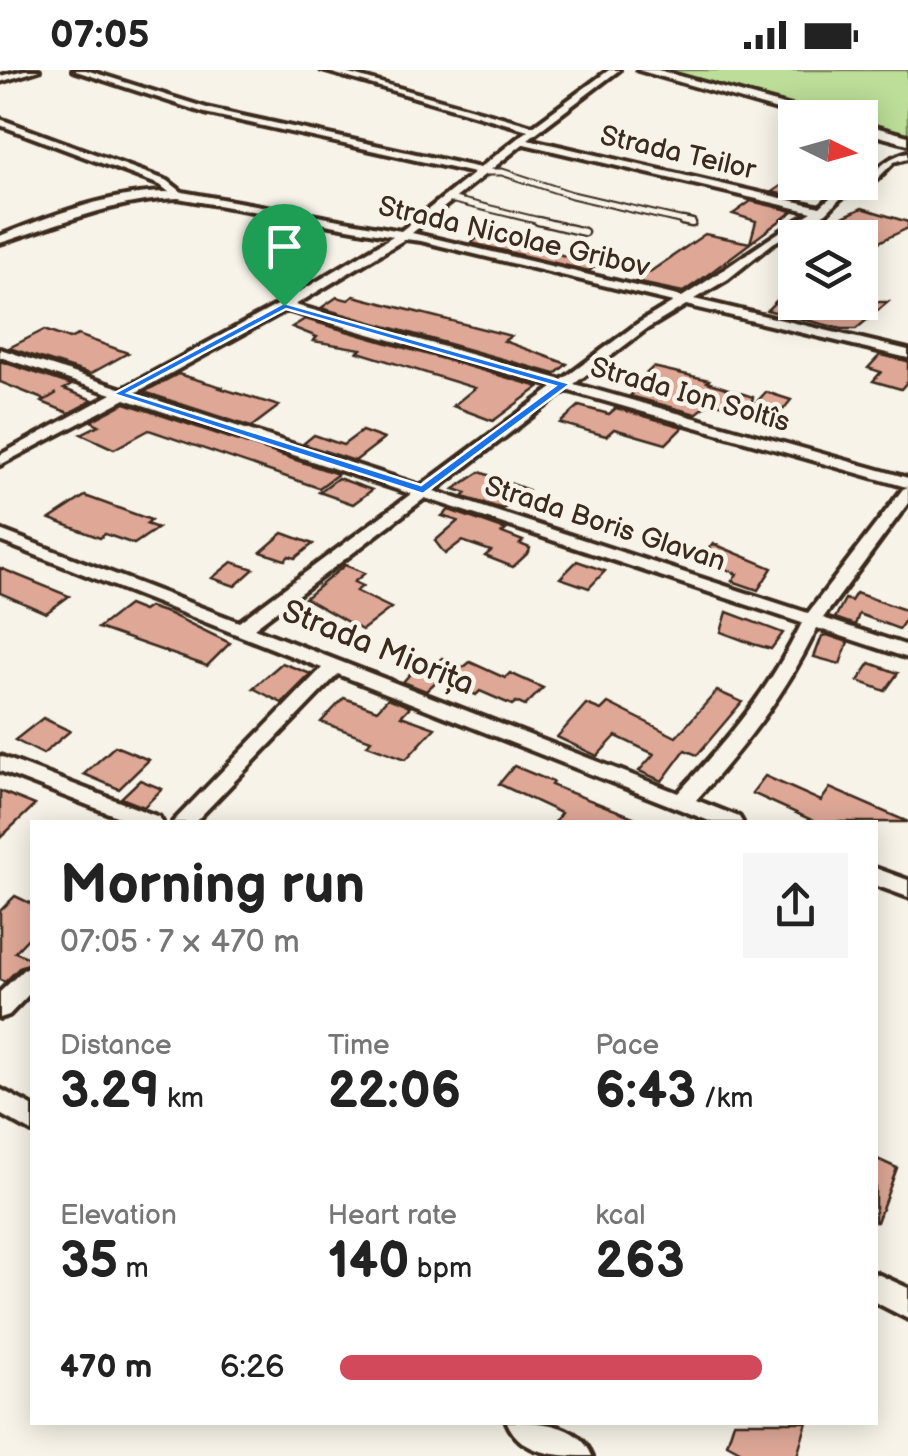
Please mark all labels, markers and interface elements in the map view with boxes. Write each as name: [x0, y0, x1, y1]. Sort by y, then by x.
text: 07:05: [50, 13, 149, 58]
north arrow: [778, 100, 878, 200]
map controls: [778, 100, 878, 320]
street label: Strada Teilor: [597, 119, 760, 187]
street label: Strada Nicolae Gribov: [375, 190, 653, 284]
pin: [242, 204, 327, 307]
icon: arrive: [257, 219, 312, 274]
button: layers: [778, 220, 878, 320]
street label: Strada Ion Soltîs: [586, 351, 794, 439]
street label: Strada Boris Glavan: [480, 469, 730, 579]
street label: Strada Miorița: [276, 592, 480, 704]
text: Morning run: [60, 852, 365, 919]
button: share: [743, 853, 848, 958]
text: 07:05 · 7 × 470 m: [60, 923, 300, 962]
text: Distance: [60, 1029, 172, 1062]
text: Time: [328, 1029, 390, 1062]
text: Pace: [595, 1029, 659, 1062]
text: 3.29: [60, 1062, 159, 1122]
text: 22:06: [328, 1062, 461, 1122]
text: 6:43: [595, 1062, 696, 1122]
text: km: [159, 1082, 204, 1115]
text: /km: [696, 1082, 753, 1115]
text: Elevation: [60, 1199, 177, 1232]
text: Heart rate: [328, 1199, 457, 1232]
text: kcal: [595, 1199, 646, 1232]
text: 35: [60, 1232, 118, 1292]
text: 140: [328, 1232, 409, 1292]
text: 263: [595, 1232, 685, 1292]
text: m: [118, 1252, 149, 1285]
text: bpm: [409, 1252, 472, 1285]
text: 470 m: [60, 1348, 152, 1387]
text: 6:26: [220, 1348, 284, 1387]

